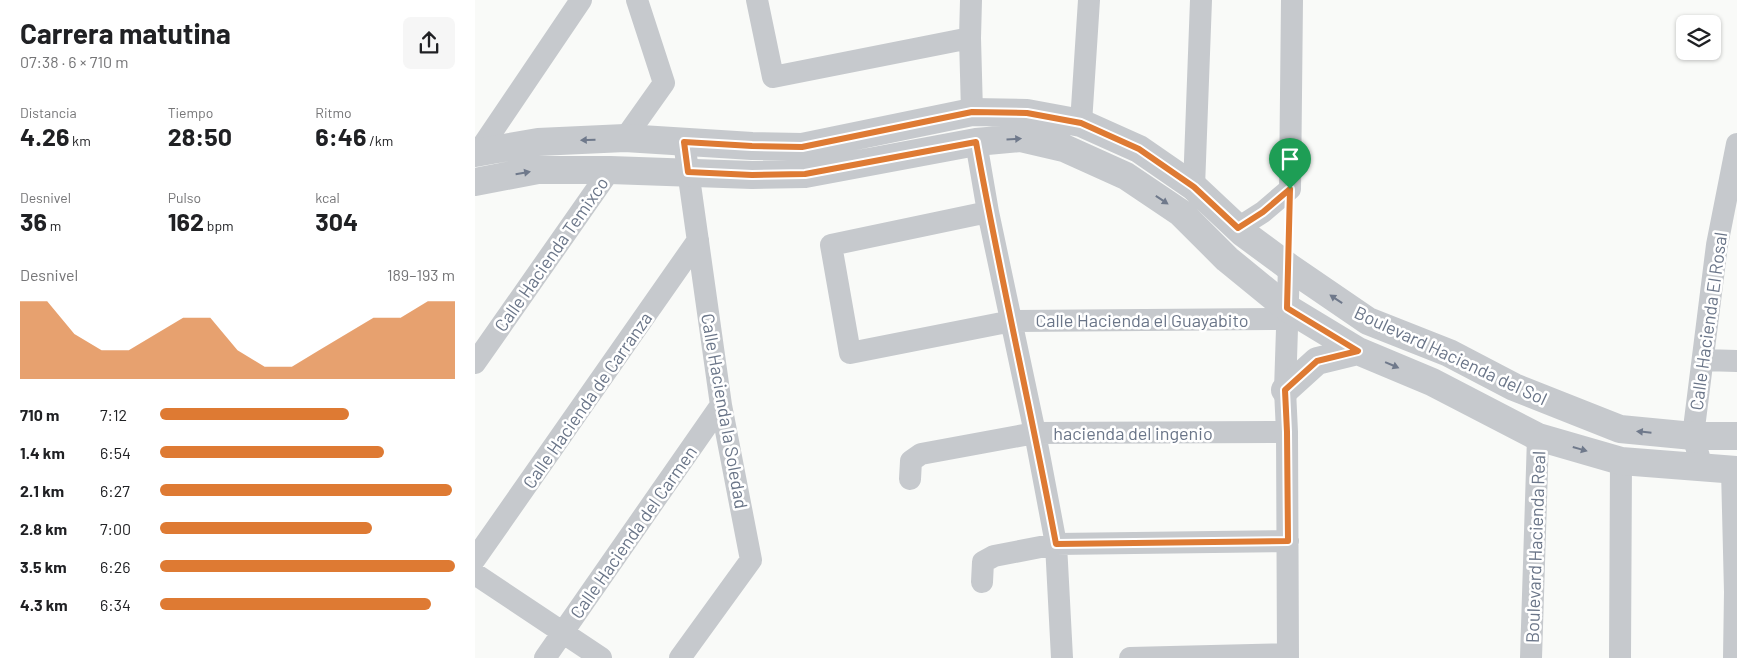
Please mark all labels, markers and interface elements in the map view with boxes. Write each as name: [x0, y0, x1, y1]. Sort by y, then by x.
map controls: [1676, 15, 1721, 60]
button: layers: [1676, 15, 1721, 60]
text: Carrera matutina: [20, 16, 231, 50]
button: share: [403, 17, 455, 69]
text: 07:38 · 6 × 710 m: [20, 52, 128, 71]
text: Distancia: [20, 104, 77, 121]
text: Tiempo: [168, 104, 213, 121]
text: Ritmo: [315, 104, 352, 121]
text: 4.26: [20, 121, 69, 151]
text: 28:50: [168, 121, 232, 151]
text: 6:46: [315, 121, 366, 151]
text: km: [69, 132, 91, 149]
text: /km: [366, 132, 393, 149]
one-way arrow: [1007, 135, 1023, 143]
one-way arrow: [580, 136, 596, 144]
pin: [1269, 138, 1311, 189]
icon: arrive: [1276, 145, 1304, 173]
one-way arrow: [515, 168, 531, 176]
street label: Calle Hacienda Temixco: [489, 173, 613, 335]
text: Desnivel: [20, 189, 71, 206]
text: Pulso: [168, 189, 201, 206]
text: kcal: [315, 189, 340, 206]
one-way arrow: [1155, 195, 1169, 205]
text: 36: [20, 206, 47, 236]
text: 162: [168, 206, 204, 236]
text: 304: [315, 206, 358, 236]
text: m: [47, 217, 61, 234]
text: bpm: [204, 217, 234, 234]
street label: Calle Hacienda El Rosal: [1685, 231, 1731, 411]
text: Desnivel: [20, 265, 78, 284]
text: 189–193 m: [387, 265, 455, 284]
one-way arrow: [1330, 294, 1343, 304]
street label: Boulevard Hacienda del Sol: [1351, 301, 1551, 409]
street label: Calle Hacienda de Carranza: [518, 308, 656, 492]
street label: Calle Hacienda el Guayabito: [1035, 309, 1249, 331]
street label: Calle Hacienda la Soledad: [697, 312, 753, 510]
one-way arrow: [1385, 362, 1399, 370]
text: 710 m: [20, 405, 59, 424]
text: 7:12: [100, 405, 127, 424]
street label: hacienda del ingenio: [1053, 422, 1213, 444]
one-way arrow: [1636, 428, 1652, 436]
street label: Calle Hacienda del Carmen: [565, 441, 701, 623]
text: 1.4 km: [20, 443, 65, 462]
text: 6:54: [100, 443, 131, 462]
one-way arrow: [1572, 445, 1587, 453]
street label: Boulevard Hacienda Real: [1521, 451, 1549, 643]
text: 2.1 km: [20, 481, 64, 500]
text: 6:27: [100, 481, 130, 500]
text: 2.8 km: [20, 519, 67, 538]
text: 7:00: [100, 519, 131, 538]
text: 3.5 km: [20, 557, 67, 576]
text: 6:26: [100, 557, 130, 576]
text: 4.3 km: [20, 595, 68, 614]
text: 6:34: [100, 595, 131, 614]

